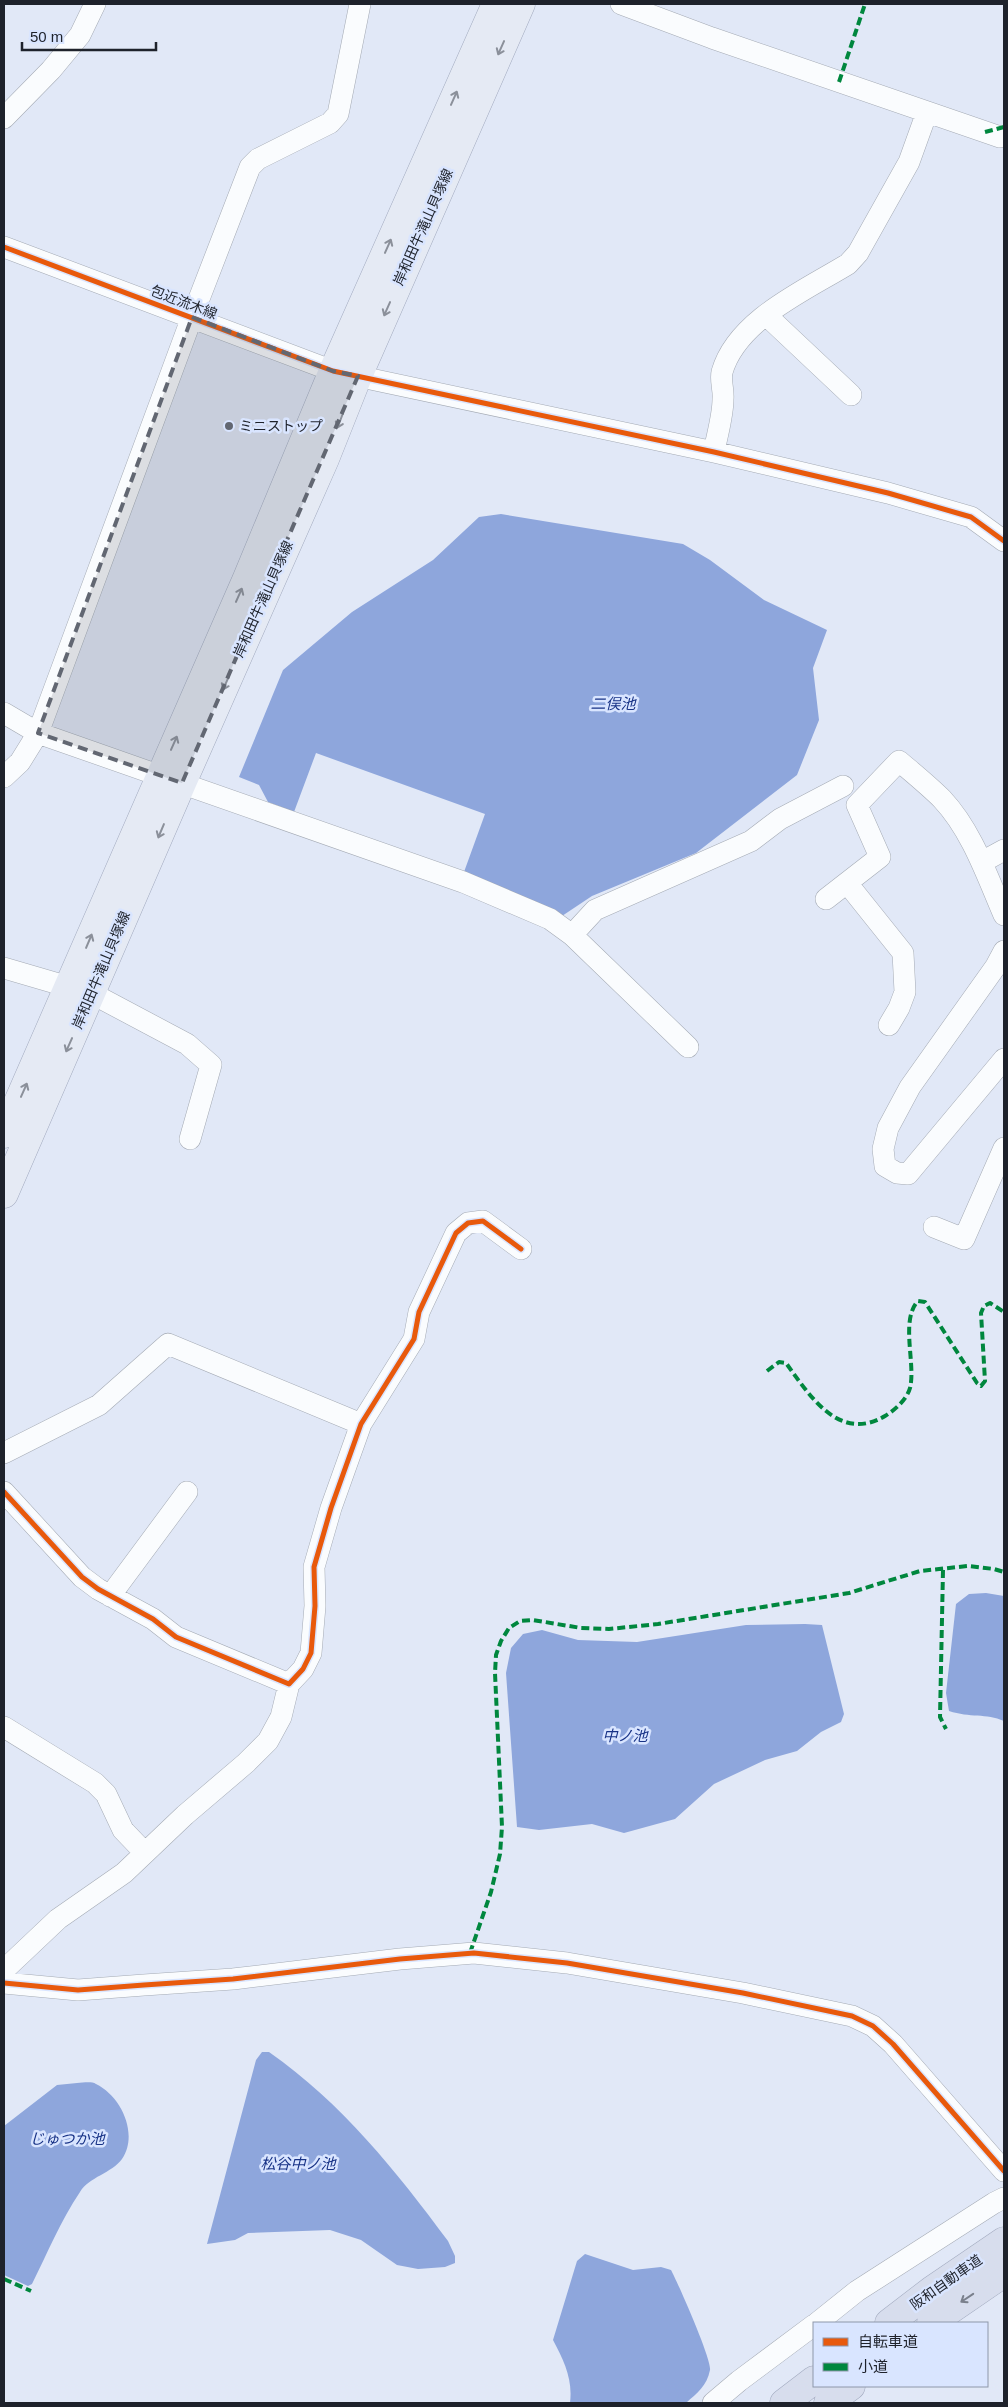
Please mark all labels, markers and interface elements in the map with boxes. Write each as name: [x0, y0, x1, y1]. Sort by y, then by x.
scale bar: [22, 20, 156, 52]
text: 50 m: [30, 28, 63, 45]
one-way arrow: [496, 40, 506, 55]
one-way arrow: [450, 91, 460, 106]
street label: 岸和田牛滝山貝塚線: [390, 166, 456, 288]
one-way arrow: [384, 239, 394, 254]
street label: 包近流木線: [148, 282, 220, 322]
one-way arrow: [381, 301, 391, 316]
one-way arrow: [335, 413, 344, 429]
place label: ミニストップ: [239, 418, 323, 434]
marker: ミニストップ: [223, 420, 235, 432]
street label: 岸和田牛滝山貝塚線: [230, 538, 296, 660]
one-way arrow: [235, 588, 245, 603]
one-way arrow: [221, 675, 231, 690]
water label: 二俣池: [590, 695, 637, 712]
one-way arrow: [169, 736, 179, 751]
one-way arrow: [155, 824, 164, 839]
street label: 岸和田牛滝山貝塚線: [69, 909, 133, 1031]
one-way arrow: [85, 934, 94, 949]
one-way arrow: [63, 1037, 73, 1052]
one-way arrow: [19, 1083, 29, 1098]
water label: 中ノ池: [602, 1727, 649, 1744]
water label: じゅつか池: [29, 2130, 106, 2147]
water label: 松谷中ノ池: [260, 2155, 337, 2172]
street label: 阪和自動車道: [907, 2251, 985, 2313]
one-way arrow: [961, 2293, 975, 2303]
legend: [813, 2322, 988, 2387]
text: 自転車道: [858, 2333, 918, 2350]
text: 小道: [858, 2358, 888, 2375]

